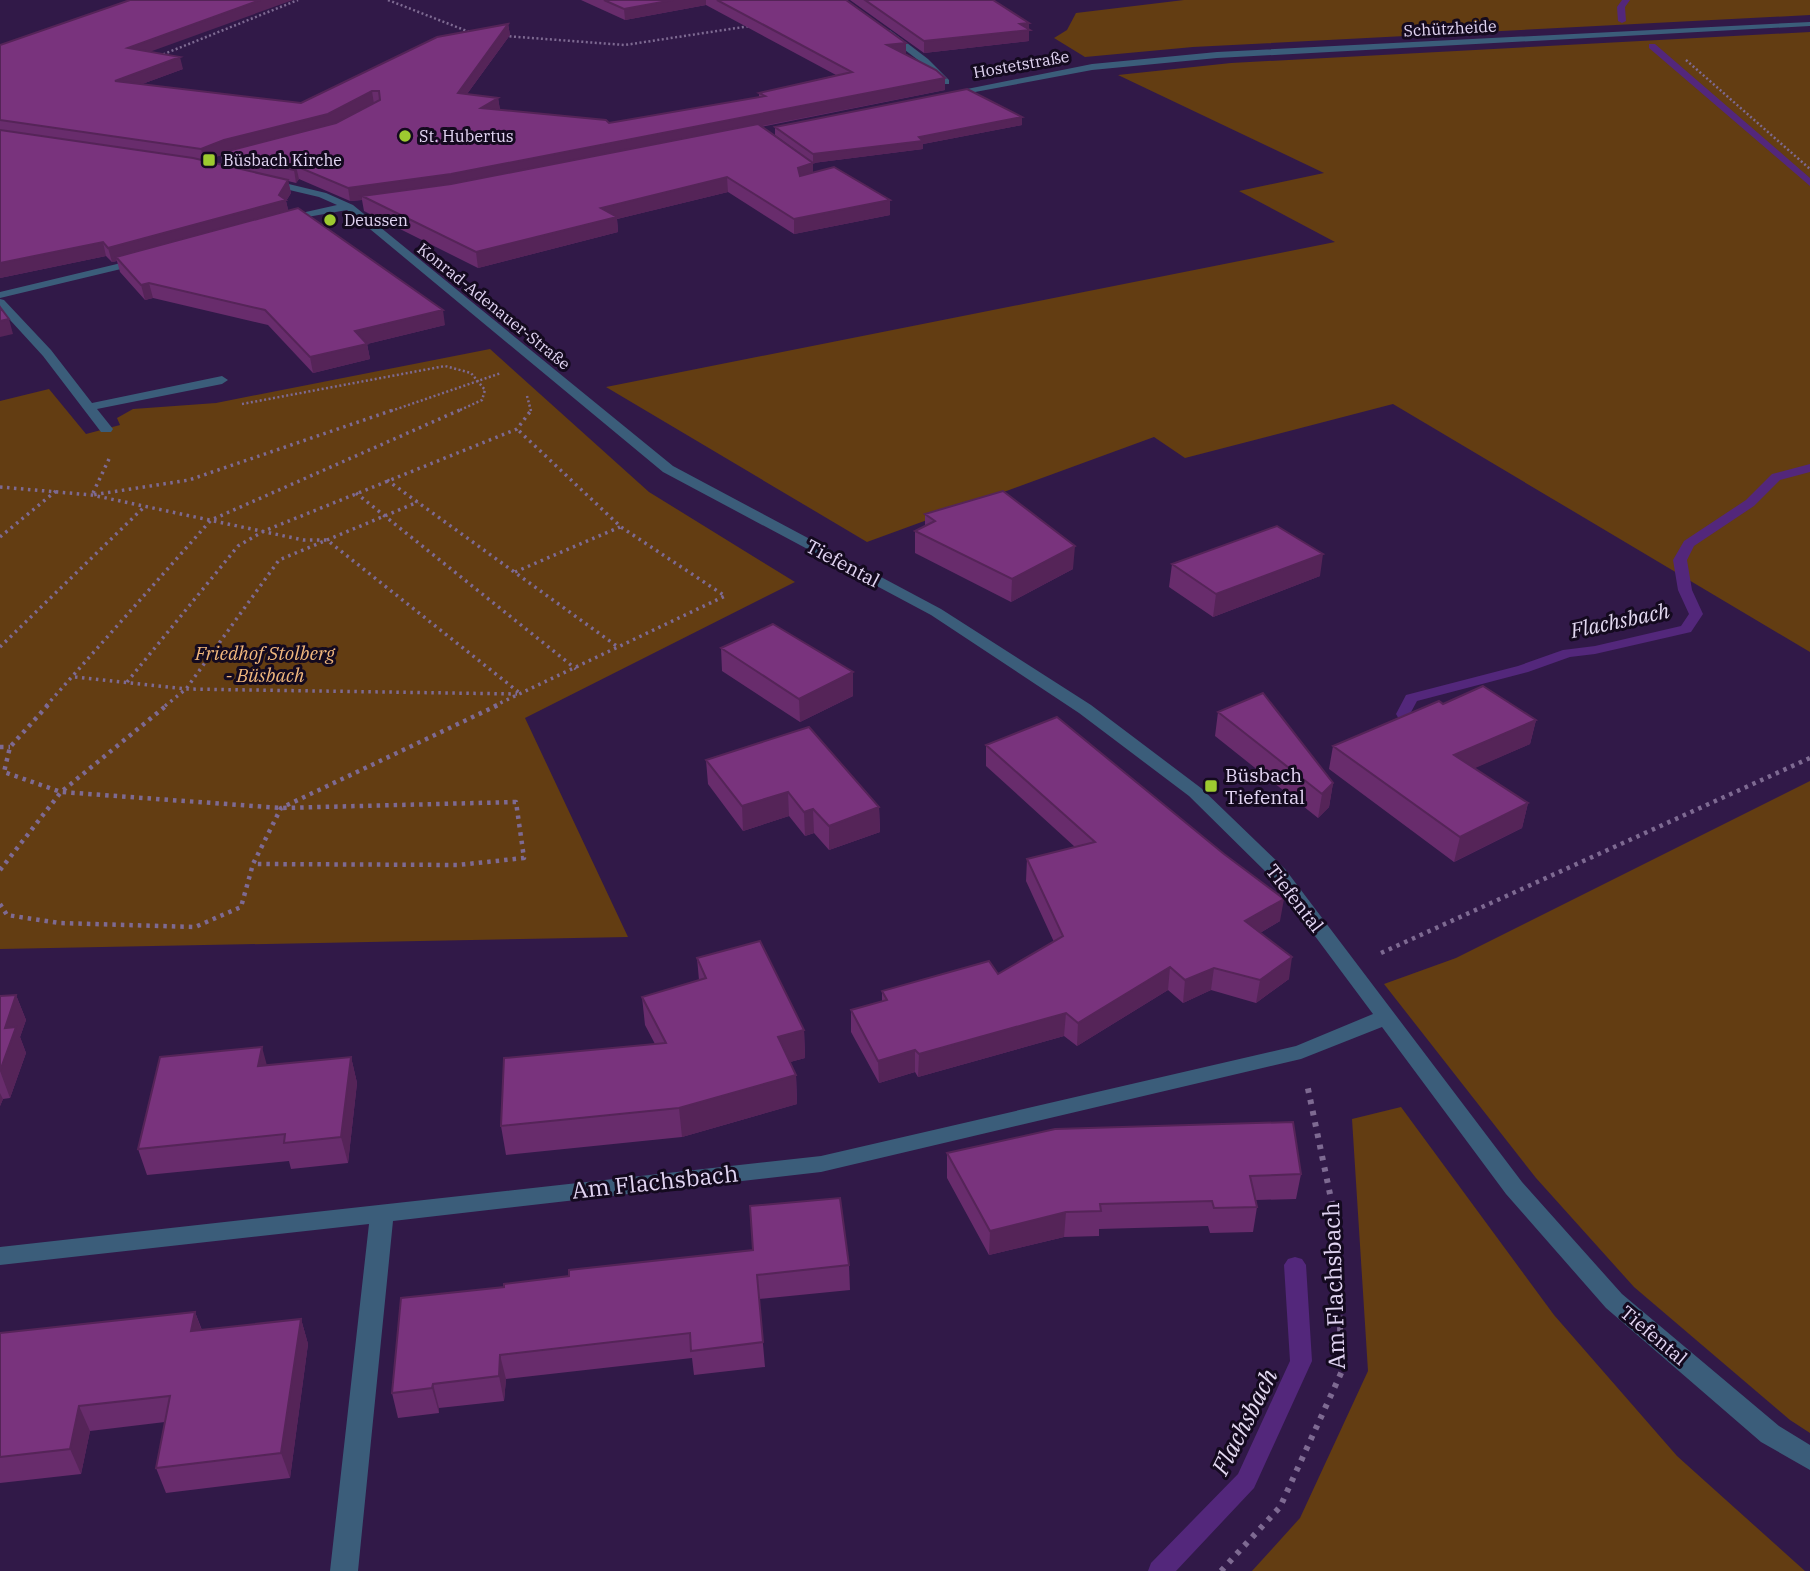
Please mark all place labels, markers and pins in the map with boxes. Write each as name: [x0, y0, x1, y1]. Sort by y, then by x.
place label: St. Hubertus: [419, 126, 514, 146]
marker: St. Hubertus: [397, 128, 413, 144]
place label: Büsbach Kirche: [223, 150, 342, 170]
marker: Büsbach Kirche: [201, 152, 217, 168]
place label: Deussen: [344, 210, 408, 230]
marker: Deussen: [322, 212, 338, 228]
place label: Büsbach Tiefental: [1225, 763, 1305, 809]
marker: Büsbach Tiefental: [1203, 778, 1219, 794]

